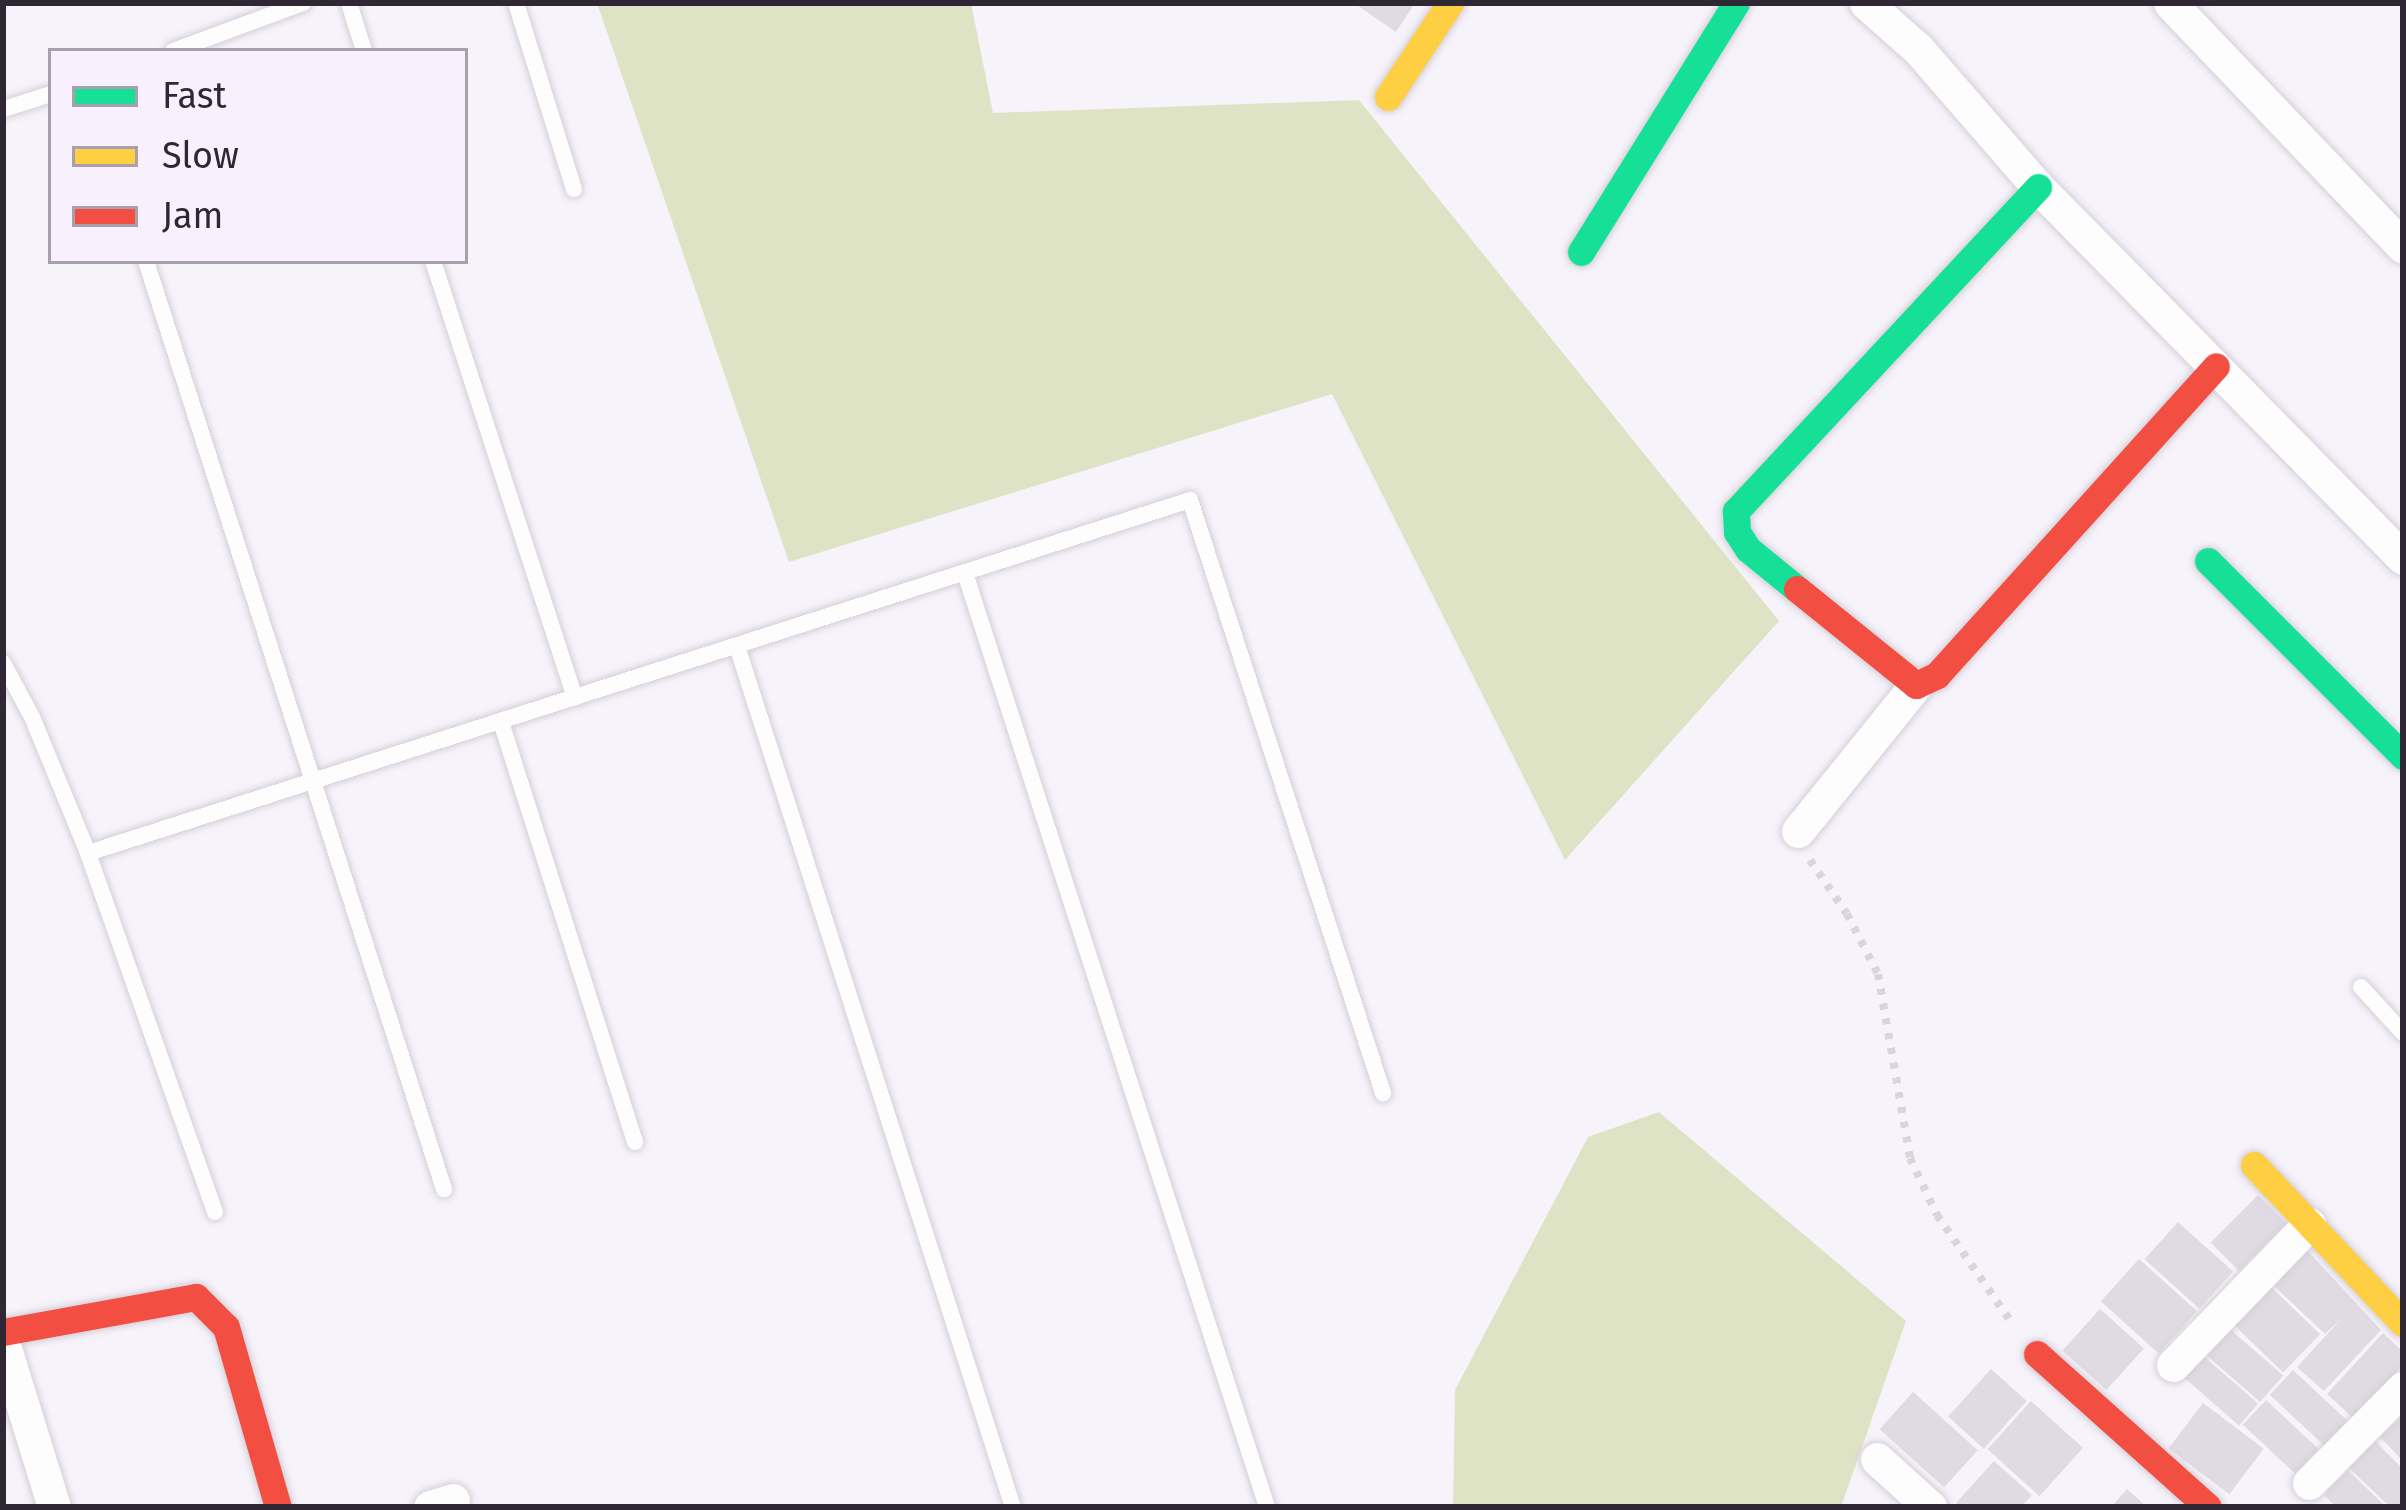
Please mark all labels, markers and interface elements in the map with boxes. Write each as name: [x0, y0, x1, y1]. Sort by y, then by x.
legend: [48, 48, 468, 264]
text: Fast: [162, 74, 227, 118]
text: Slow: [162, 134, 239, 178]
text: Jam: [162, 194, 223, 238]

